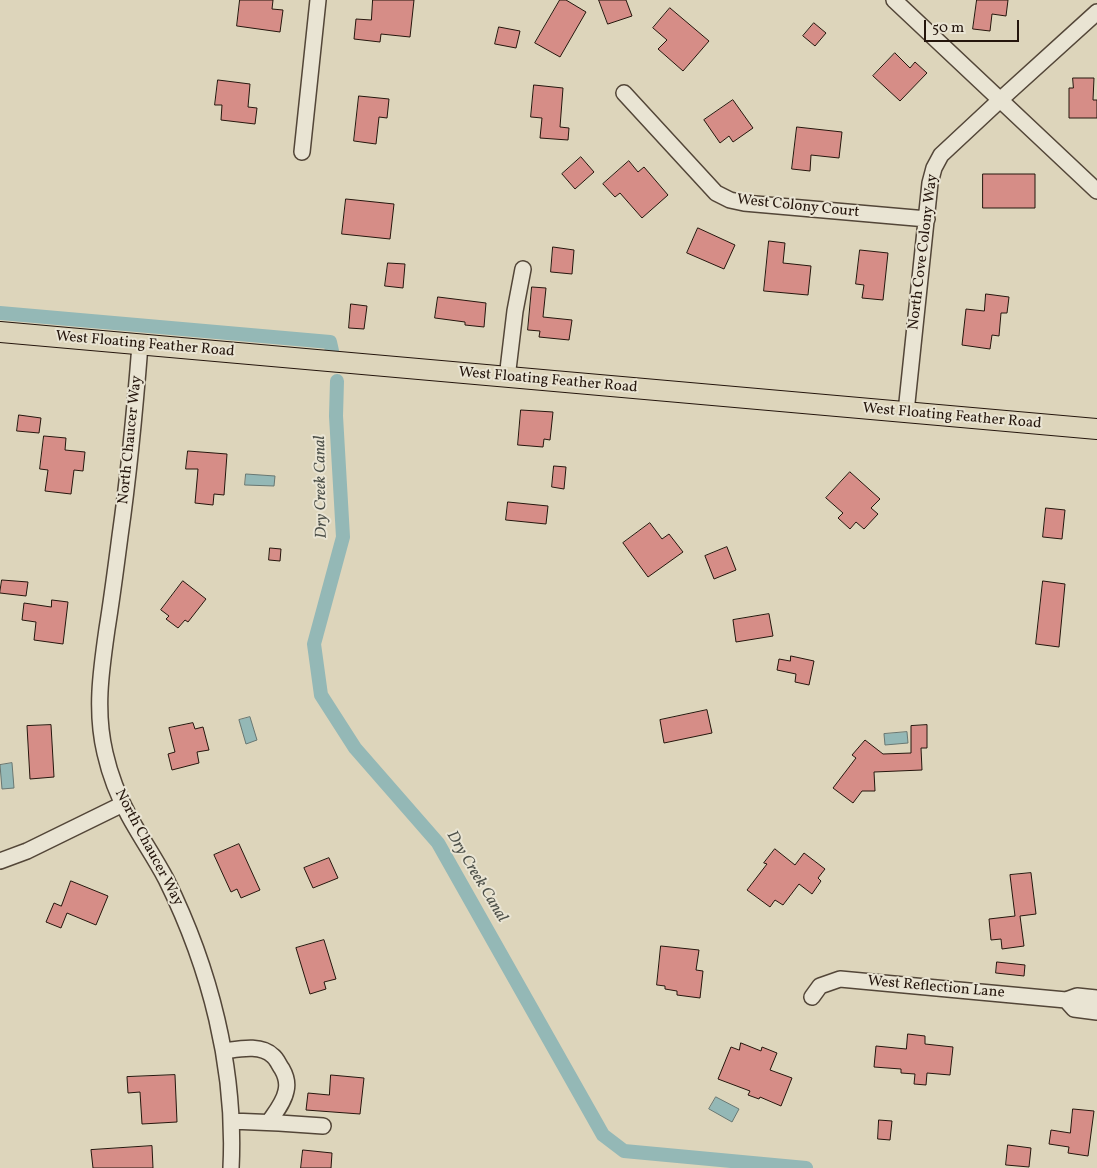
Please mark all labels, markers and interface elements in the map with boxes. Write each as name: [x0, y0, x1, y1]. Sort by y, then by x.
scale bar: [927, 10, 1022, 42]
text: 50 m: [932, 18, 964, 39]
street label: North Cove Colony Way: [906, 173, 942, 331]
street label: West Colony Court: [736, 192, 860, 222]
street label: West Floating Feather Road: [55, 328, 235, 362]
street label: West Floating Feather Road: [458, 364, 638, 398]
street label: North Chaucer Way: [115, 375, 147, 505]
street label: West Floating Feather Road: [862, 400, 1042, 434]
water label: Dry Creek Canal: [312, 435, 332, 539]
street label: North Chaucer Way: [110, 787, 186, 909]
water label: Dry Creek Canal: [441, 828, 511, 926]
street label: West Reflection Lane: [867, 973, 1005, 1003]

